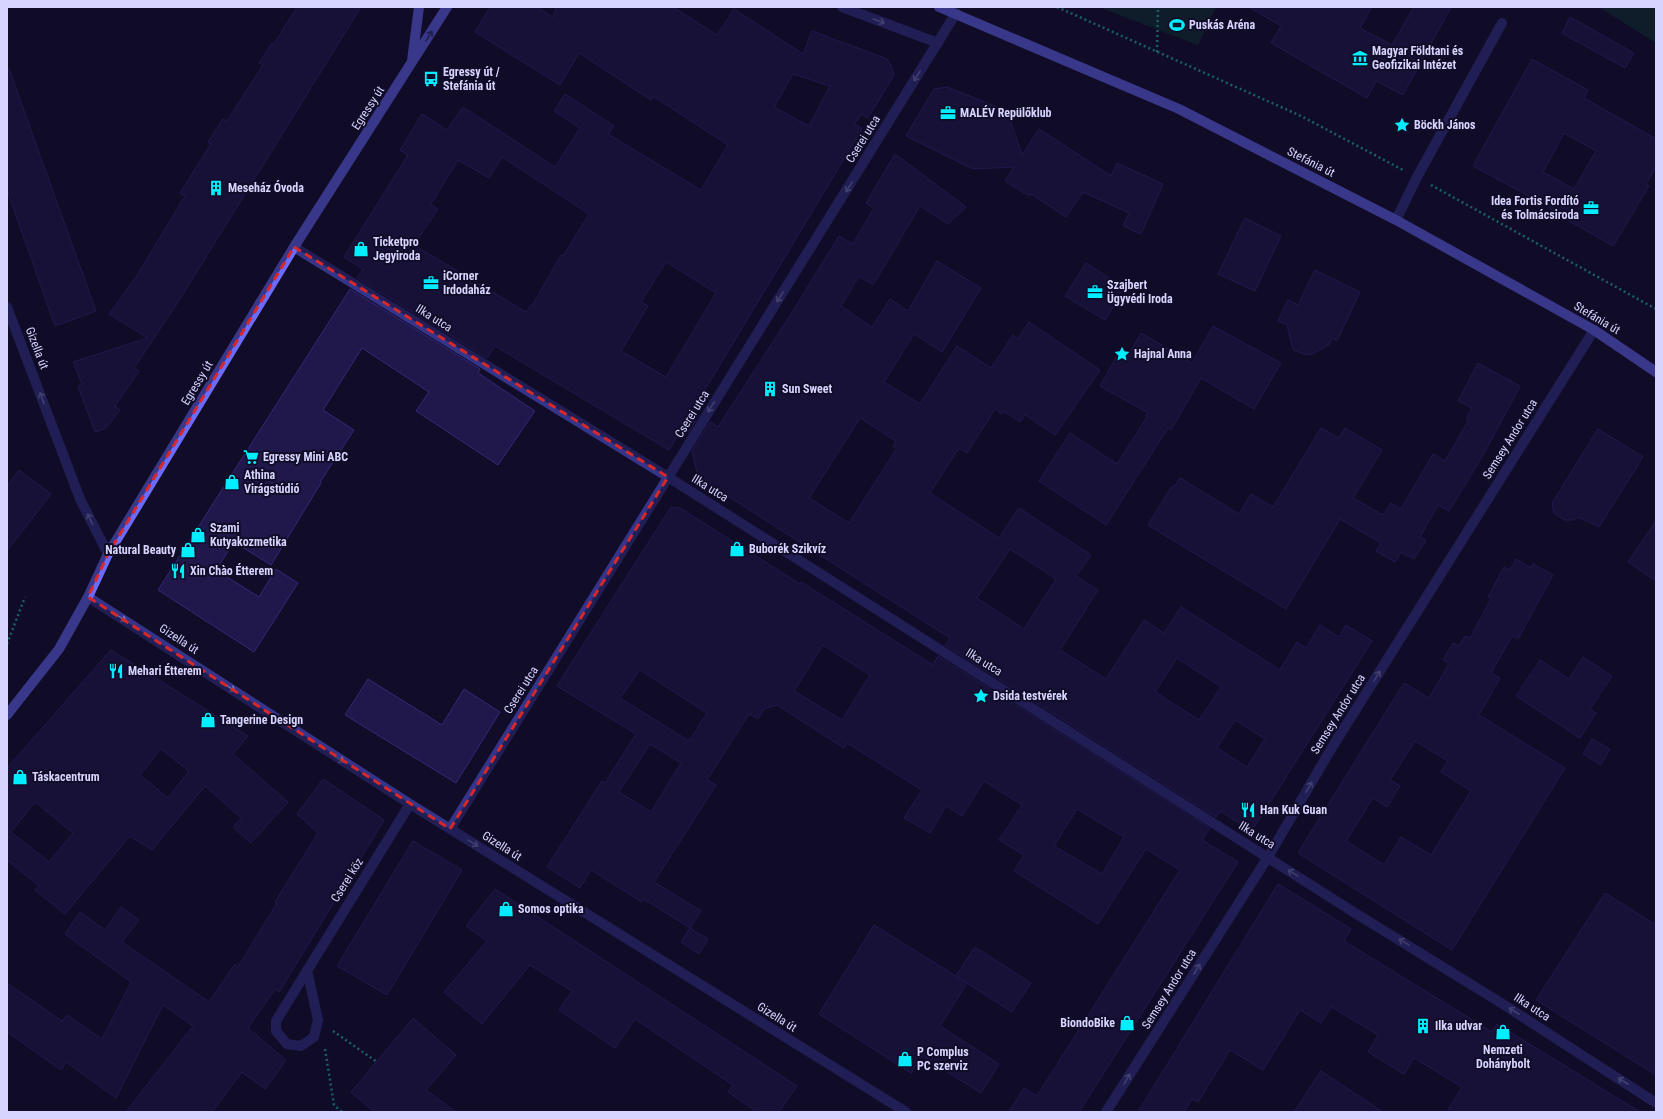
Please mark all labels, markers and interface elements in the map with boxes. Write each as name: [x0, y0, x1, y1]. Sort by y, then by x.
sports icon: Puskás Aréna: [1168, 16, 1186, 34]
one-way arrow: [872, 17, 884, 25]
place label: Puskás Aréna: [1189, 18, 1255, 32]
one-way arrow: [425, 31, 433, 42]
place label: Magyar Földtani és Geofizikai Intézet: [1372, 44, 1464, 72]
museum icon: Magyar Földtani és Geofizikai Intézet: [1351, 49, 1369, 67]
place label: Egressy út / Stefánia út: [443, 65, 500, 93]
bus stop icon: Egressy út / Stefánia út: [422, 70, 440, 88]
one-way arrow: [913, 70, 921, 82]
street label: Egressy út: [349, 83, 387, 132]
office icon: MALÉV Repülőklub: [939, 104, 957, 122]
place label: MALÉV Repülőklub: [960, 105, 1052, 120]
street label: Cserei utca: [843, 113, 883, 165]
place icon: Böckh János: [1393, 116, 1411, 134]
place label: Böckh János: [1414, 118, 1476, 132]
street label: Stefánia út: [1285, 144, 1337, 180]
building icon: Meseház Óvoda: [207, 179, 225, 197]
place label: Meseház Óvoda: [228, 180, 304, 195]
one-way arrow: [844, 181, 853, 192]
place label: Idea Fortis Fordító és Tolmácsiroda: [1491, 194, 1579, 222]
office icon: Idea Fortis Fordító és Tolmácsiroda: [1582, 199, 1600, 217]
place label: Ticketpro Jegyiroda: [373, 235, 421, 263]
shop icon: Ticketpro Jegyiroda: [352, 240, 370, 258]
place label: iCorner Irdodaház: [443, 269, 491, 297]
office icon: iCorner Irdodaház: [422, 274, 440, 292]
place label: Szajbert Ügyvédi Iroda: [1107, 278, 1173, 306]
office icon: Szajbert Ügyvédi Iroda: [1086, 283, 1104, 301]
one-way arrow: [776, 291, 784, 302]
street label: Stefánia út: [1571, 299, 1623, 337]
street label: Ilka utca: [413, 301, 455, 335]
street label: Gizella út: [23, 325, 52, 371]
place icon: Hajnal Anna: [1113, 345, 1131, 363]
place label: Hajnal Anna: [1134, 347, 1192, 361]
street label: Egressy út: [178, 358, 216, 408]
building icon: Sun Sweet: [761, 380, 779, 398]
place label: Sun Sweet: [782, 382, 833, 396]
street label: Cserei utca: [672, 388, 712, 440]
one-way arrow: [38, 393, 46, 405]
street label: Semsey Andor utca: [1480, 396, 1540, 481]
one-way arrow: [707, 401, 715, 412]
supermarket icon: Egressy Mini ABC: [242, 448, 260, 466]
place label: Egressy Mini ABC: [263, 450, 348, 464]
place label: Athina Virágstúdió: [244, 468, 299, 496]
street label: Ilka utca: [689, 471, 731, 505]
shop icon: Athina Virágstúdió: [223, 473, 241, 491]
one-way arrow: [86, 513, 93, 525]
place label: Szami Kutyakozmetika: [210, 521, 287, 549]
shop icon: Szami Kutyakozmetika: [189, 526, 207, 544]
shop icon: Buborék Szikvíz: [728, 540, 746, 558]
shop icon: Natural Beauty: [179, 541, 197, 559]
place label: Buborék Szikvíz: [749, 542, 826, 556]
place label: Natural Beauty: [105, 543, 177, 557]
restaurant icon: Xin Chào Étterem: [169, 562, 187, 580]
place label: Xin Chào Étterem: [190, 563, 273, 578]
one-way arrow: [115, 614, 126, 622]
street label: Gizella út: [157, 621, 202, 657]
street label: Ilka utca: [963, 645, 1005, 679]
restaurant icon: Mehari Étterem: [107, 662, 125, 680]
place label: Mehari Étterem: [128, 663, 202, 678]
street label: Cserei utca: [501, 664, 541, 716]
one-way arrow: [1373, 670, 1381, 682]
street label: Semsey Andor utca: [1308, 671, 1368, 756]
one-way arrow: [224, 684, 235, 692]
place icon: Dsida testvérek: [972, 687, 990, 705]
place label: Dsida testvérek: [993, 689, 1068, 703]
shop icon: Tangerine Design: [199, 711, 217, 729]
place label: Tangerine Design: [220, 713, 303, 727]
one-way arrow: [334, 755, 345, 763]
shop icon: Táskacentrum: [11, 768, 29, 786]
place label: Táskacentrum: [32, 770, 100, 784]
one-way arrow: [1305, 781, 1313, 793]
restaurant icon: Han Kuk Guan: [1239, 801, 1257, 819]
place label: Han Kuk Guan: [1260, 803, 1327, 817]
street label: Ilka utca: [1236, 818, 1278, 852]
street label: Gizella út: [480, 828, 525, 864]
one-way arrow: [467, 840, 479, 848]
street label: Cserei köz: [328, 855, 366, 905]
one-way arrow: [1288, 869, 1299, 878]
shop icon: Somos optika: [497, 900, 515, 918]
place label: Somos optika: [518, 902, 584, 916]
one-way arrow: [1398, 938, 1410, 946]
street label: Semsey Andor utca: [1139, 946, 1199, 1031]
one-way arrow: [1193, 963, 1201, 975]
street label: Ilka utca: [1511, 990, 1553, 1024]
street label: Gizella út: [755, 999, 800, 1035]
one-way arrow: [1509, 1007, 1520, 1015]
shop icon: BiondoBike: [1118, 1014, 1136, 1032]
place label: BiondoBike: [1060, 1016, 1115, 1030]
building icon: Ilka udvar: [1414, 1017, 1432, 1035]
place label: Ilka udvar: [1435, 1019, 1482, 1033]
shop icon: Nemzeti Dohánybolt: [1494, 1023, 1512, 1041]
place label: Nemzeti Dohánybolt: [1476, 1043, 1530, 1071]
place label: P Complus PC szerviz: [917, 1045, 969, 1073]
shop icon: P Complus PC szerviz: [896, 1050, 914, 1068]
one-way arrow: [1123, 1074, 1131, 1085]
one-way arrow: [1617, 1077, 1629, 1085]

